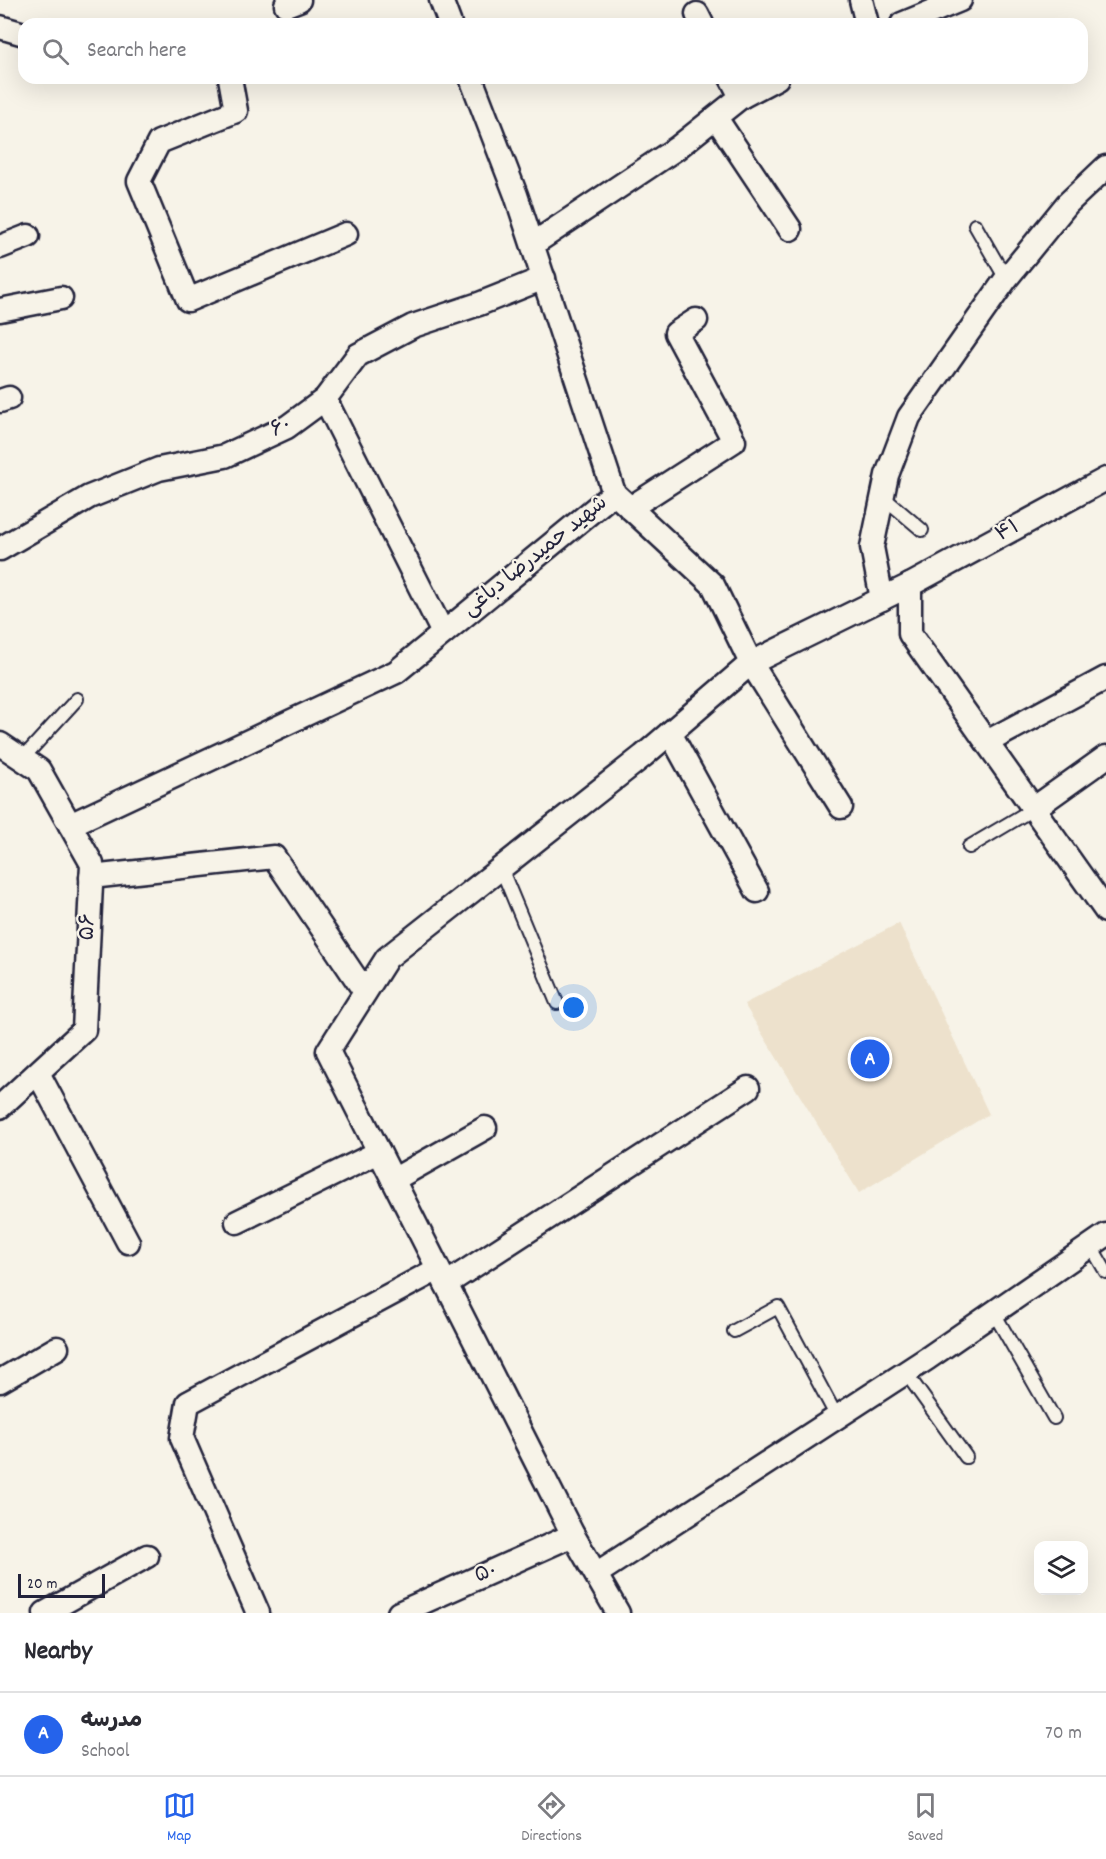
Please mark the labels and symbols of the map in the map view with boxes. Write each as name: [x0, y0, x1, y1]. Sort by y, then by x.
street label: ۶۰: [265, 410, 297, 446]
street label: شهید حمیدرضا دباغی: [457, 489, 615, 625]
street label: ۴۱: [991, 513, 1025, 551]
street label: ۵۶: [74, 913, 104, 941]
your location: [559, 993, 588, 1022]
pin: A: [850, 1036, 890, 1082]
street label: ۵۰: [470, 1556, 502, 1592]
scale bar: [18, 1571, 105, 1598]

